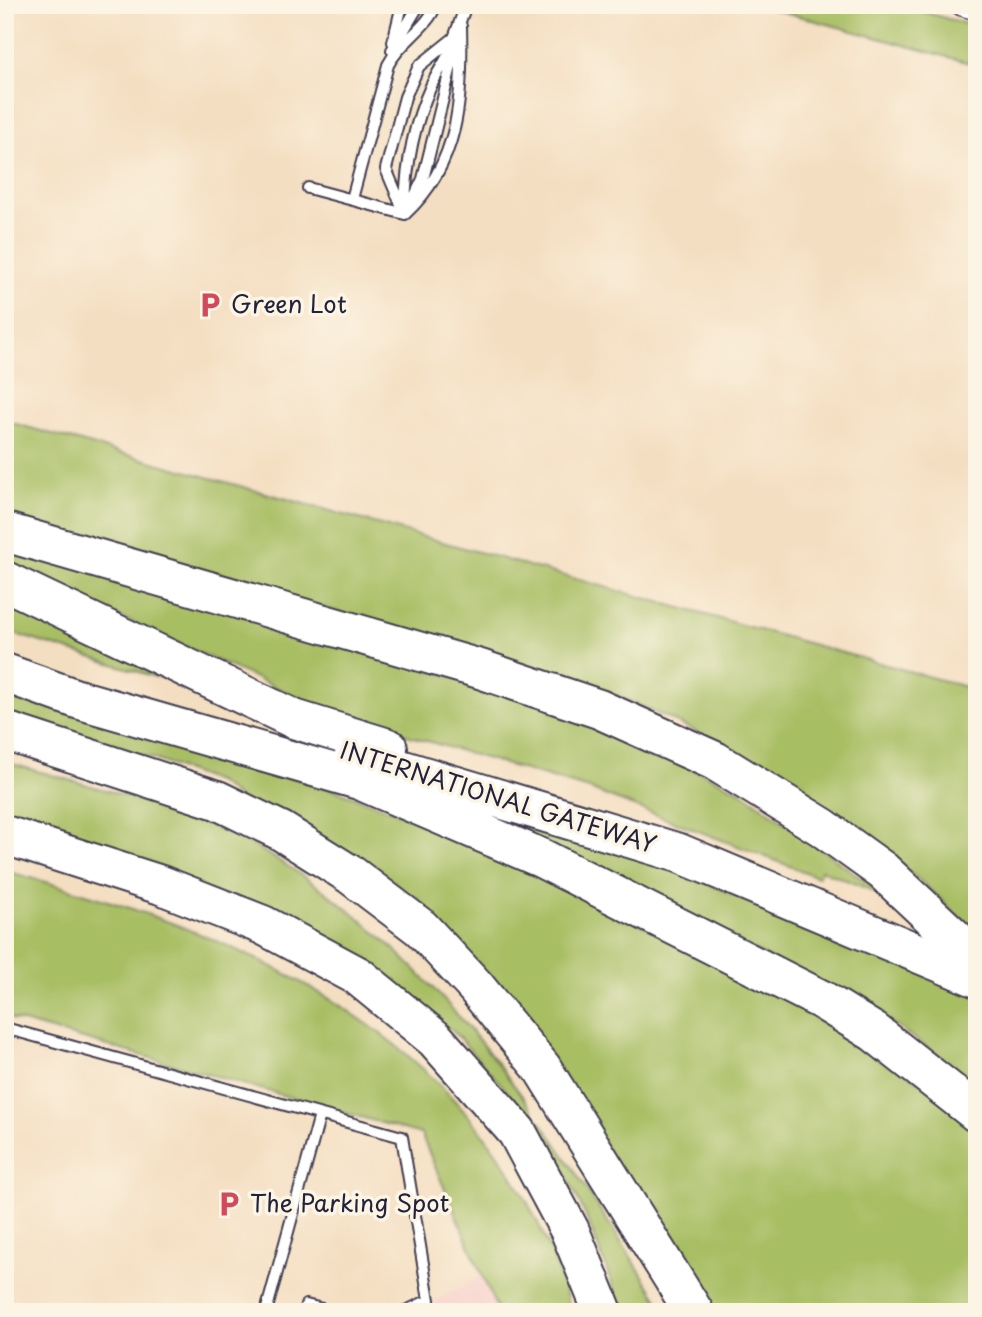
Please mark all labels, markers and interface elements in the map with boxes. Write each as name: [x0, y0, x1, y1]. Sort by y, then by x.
place label: Green Lot: [231, 285, 347, 321]
parking icon: Green Lot: [195, 290, 225, 320]
street label: INTERNATIONAL GATEWAY: [336, 731, 661, 861]
place label: The Parking Spot: [250, 1184, 450, 1220]
parking icon: The Parking Spot: [214, 1189, 244, 1219]

